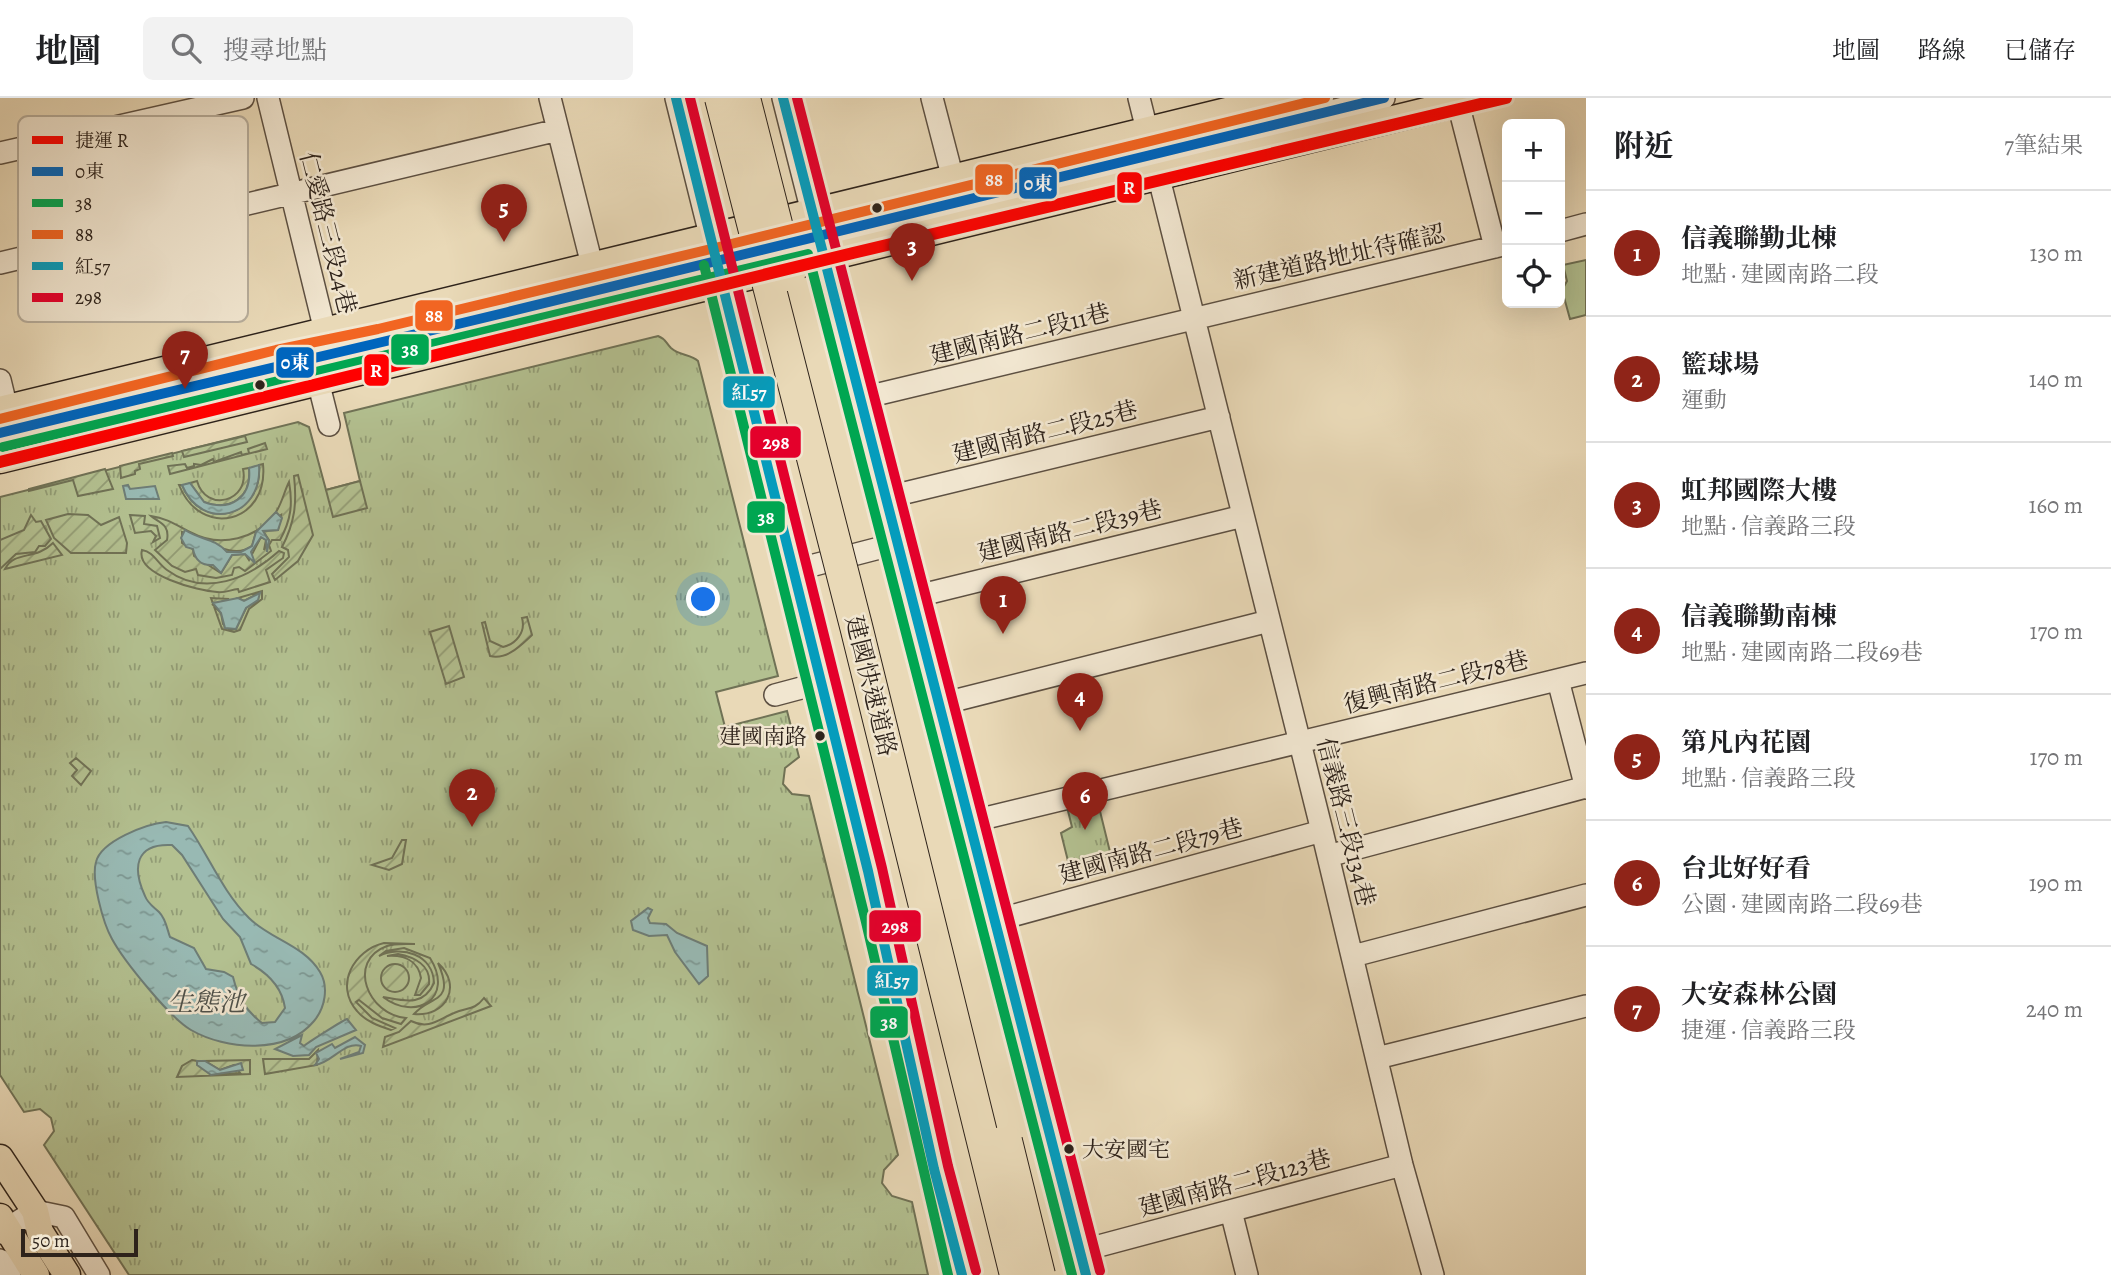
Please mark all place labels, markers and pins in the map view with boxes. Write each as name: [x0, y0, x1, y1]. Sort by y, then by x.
pin: 5: [481, 184, 527, 242]
unlabelled marker: [870, 201, 884, 215]
pin: 3: [889, 223, 935, 281]
pin: 7: [162, 331, 208, 389]
unlabelled marker: [253, 378, 267, 392]
pin: 1: [980, 576, 1026, 634]
pin: 4: [1057, 673, 1103, 731]
place label: 建國南路: [719, 722, 807, 752]
marker: 建國南路: [813, 729, 827, 743]
pin: 2: [449, 769, 495, 827]
pin: 6: [1062, 772, 1108, 830]
place label: 大安國宅: [1082, 1135, 1170, 1165]
marker: 大安國宅: [1062, 1142, 1076, 1156]

